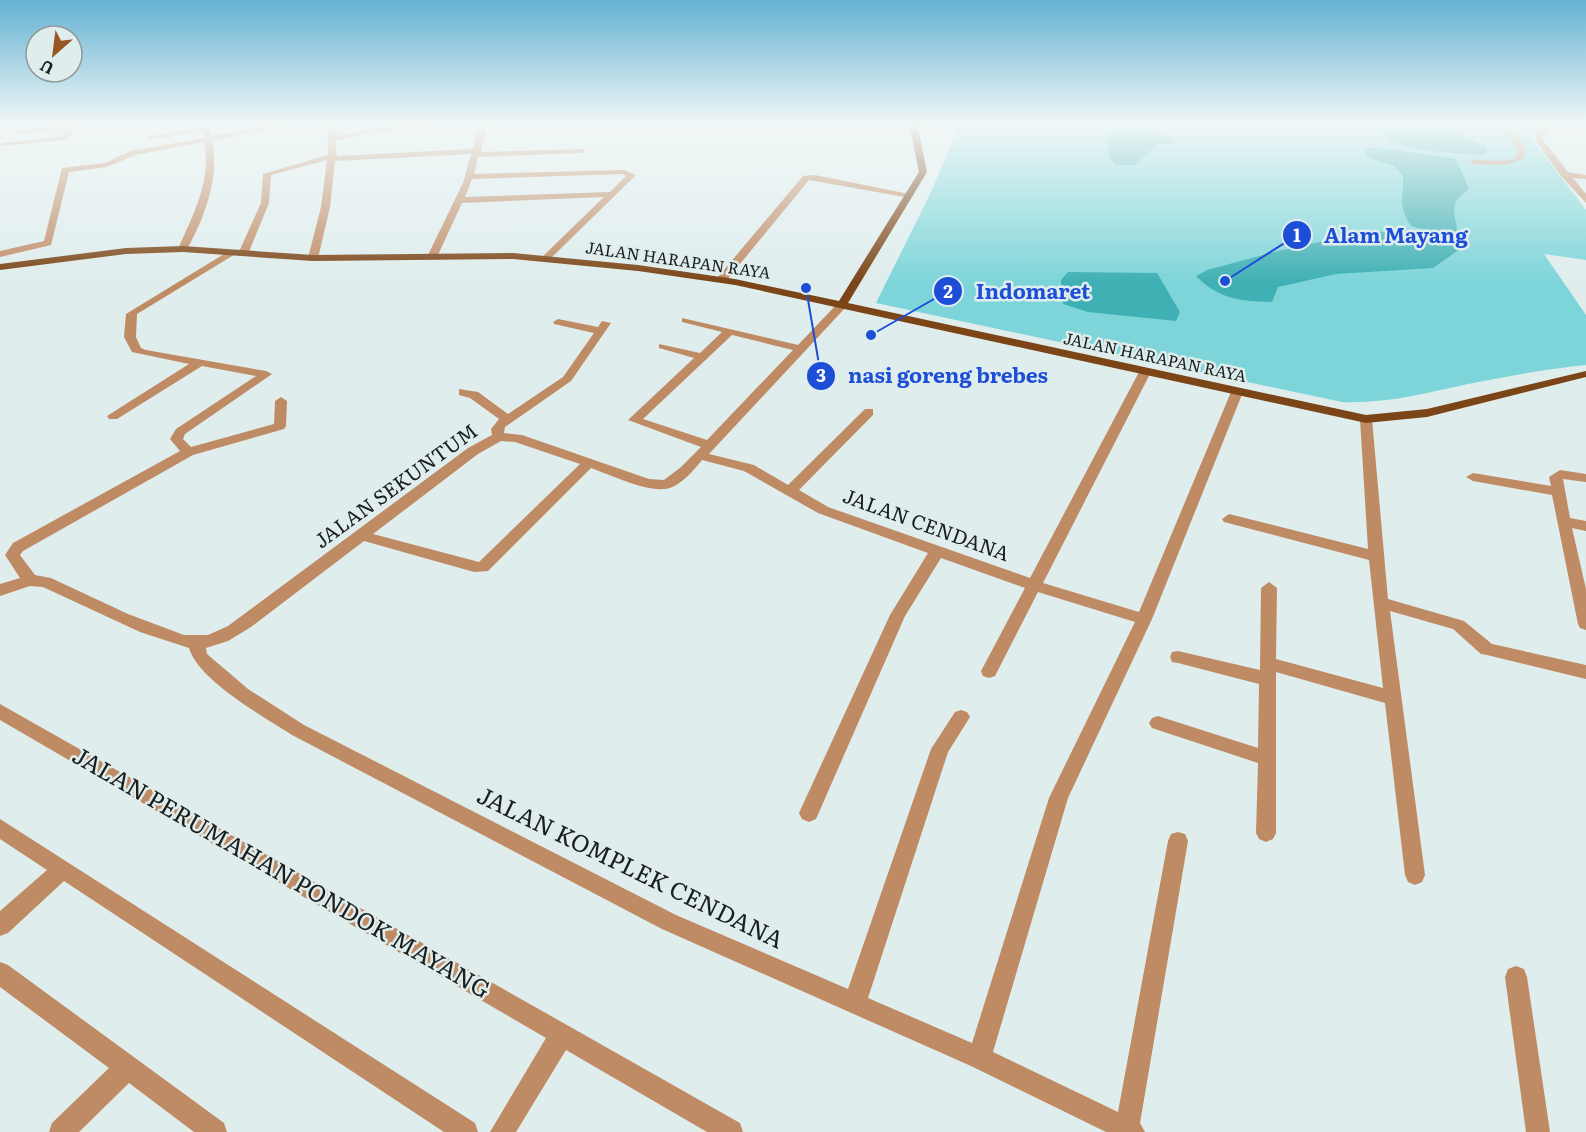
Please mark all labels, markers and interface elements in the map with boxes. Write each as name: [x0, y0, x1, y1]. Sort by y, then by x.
north arrow: [24, 24, 84, 84]
text: U: [35, 54, 58, 82]
callout: Alam Mayang: [1282, 216, 1480, 255]
text: Alam Mayang: [1324, 218, 1468, 249]
text: 1: [1293, 221, 1301, 248]
street label: JALAN HARAPAN RAYA: [584, 234, 772, 284]
callout: Indomaret: [933, 272, 1102, 311]
text: Indomaret: [976, 274, 1091, 305]
text: 2: [943, 277, 953, 304]
street label: JALAN HARAPAN RAYA: [1061, 325, 1249, 387]
callout: nasi goreng brebes: [806, 356, 1060, 395]
text: nasi goreng brebes: [848, 358, 1048, 389]
text: 3: [816, 361, 826, 388]
street label: JALAN SEKUNTUM: [307, 415, 483, 554]
street label: JALAN CENDANA: [839, 479, 1015, 567]
street label: JALAN PERUMAHAN PONDOK MAYANG: [67, 736, 498, 1005]
street label: JALAN KOMPLEK CENDANA: [472, 776, 791, 956]

